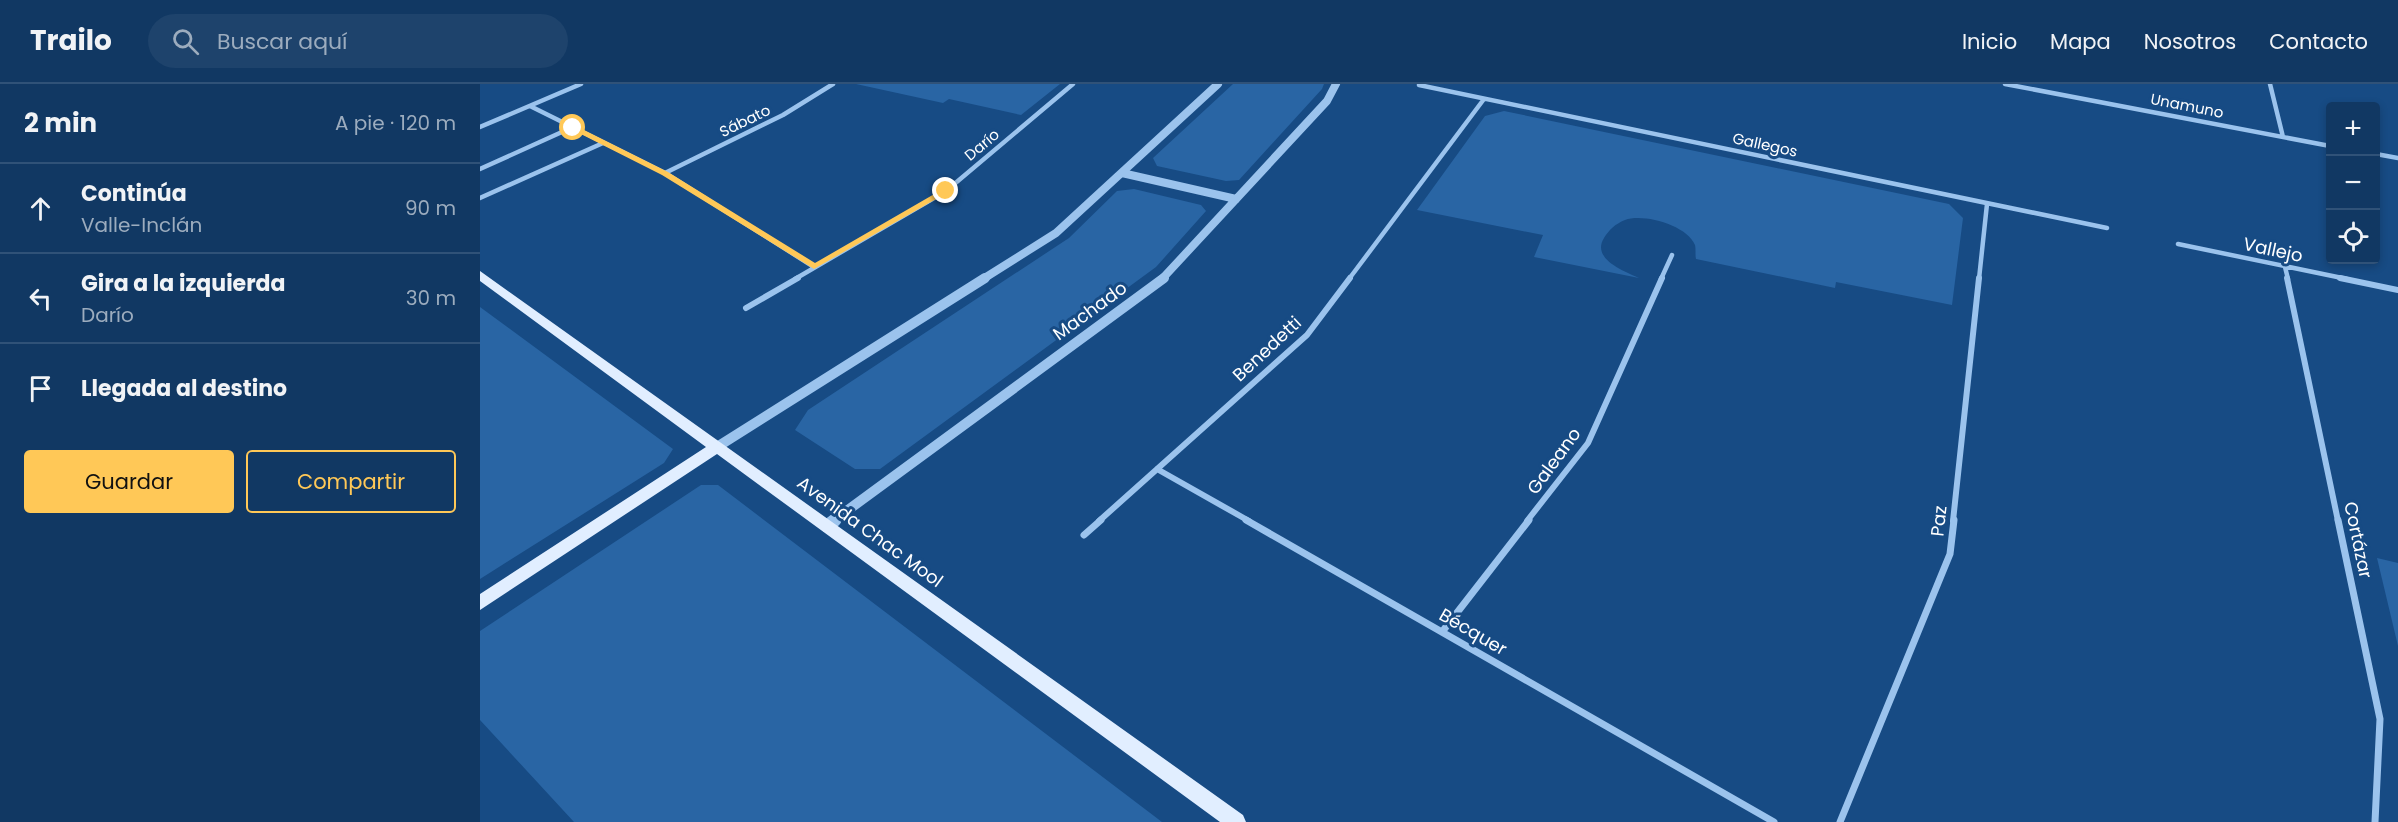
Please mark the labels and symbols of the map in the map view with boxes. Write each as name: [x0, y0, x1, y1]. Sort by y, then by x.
street label: Unamuno: [2149, 88, 2225, 123]
street label: Sábato: [716, 99, 774, 142]
route start: [559, 114, 585, 140]
street label: Darío: [960, 124, 1004, 165]
street label: Gallegos: [1731, 127, 1800, 162]
route end: [932, 177, 958, 203]
street label: Vallejo: [2241, 231, 2305, 268]
street label: Machado: [1048, 275, 1132, 346]
street label: Benedetti: [1227, 310, 1307, 387]
street label: Galeano: [1521, 422, 1586, 499]
street label: Avenida Chac Mool: [792, 470, 948, 593]
street label: Cortázar: [2338, 499, 2379, 581]
street label: Paz: [1924, 504, 1953, 538]
street label: Bécquer: [1435, 602, 1512, 661]

